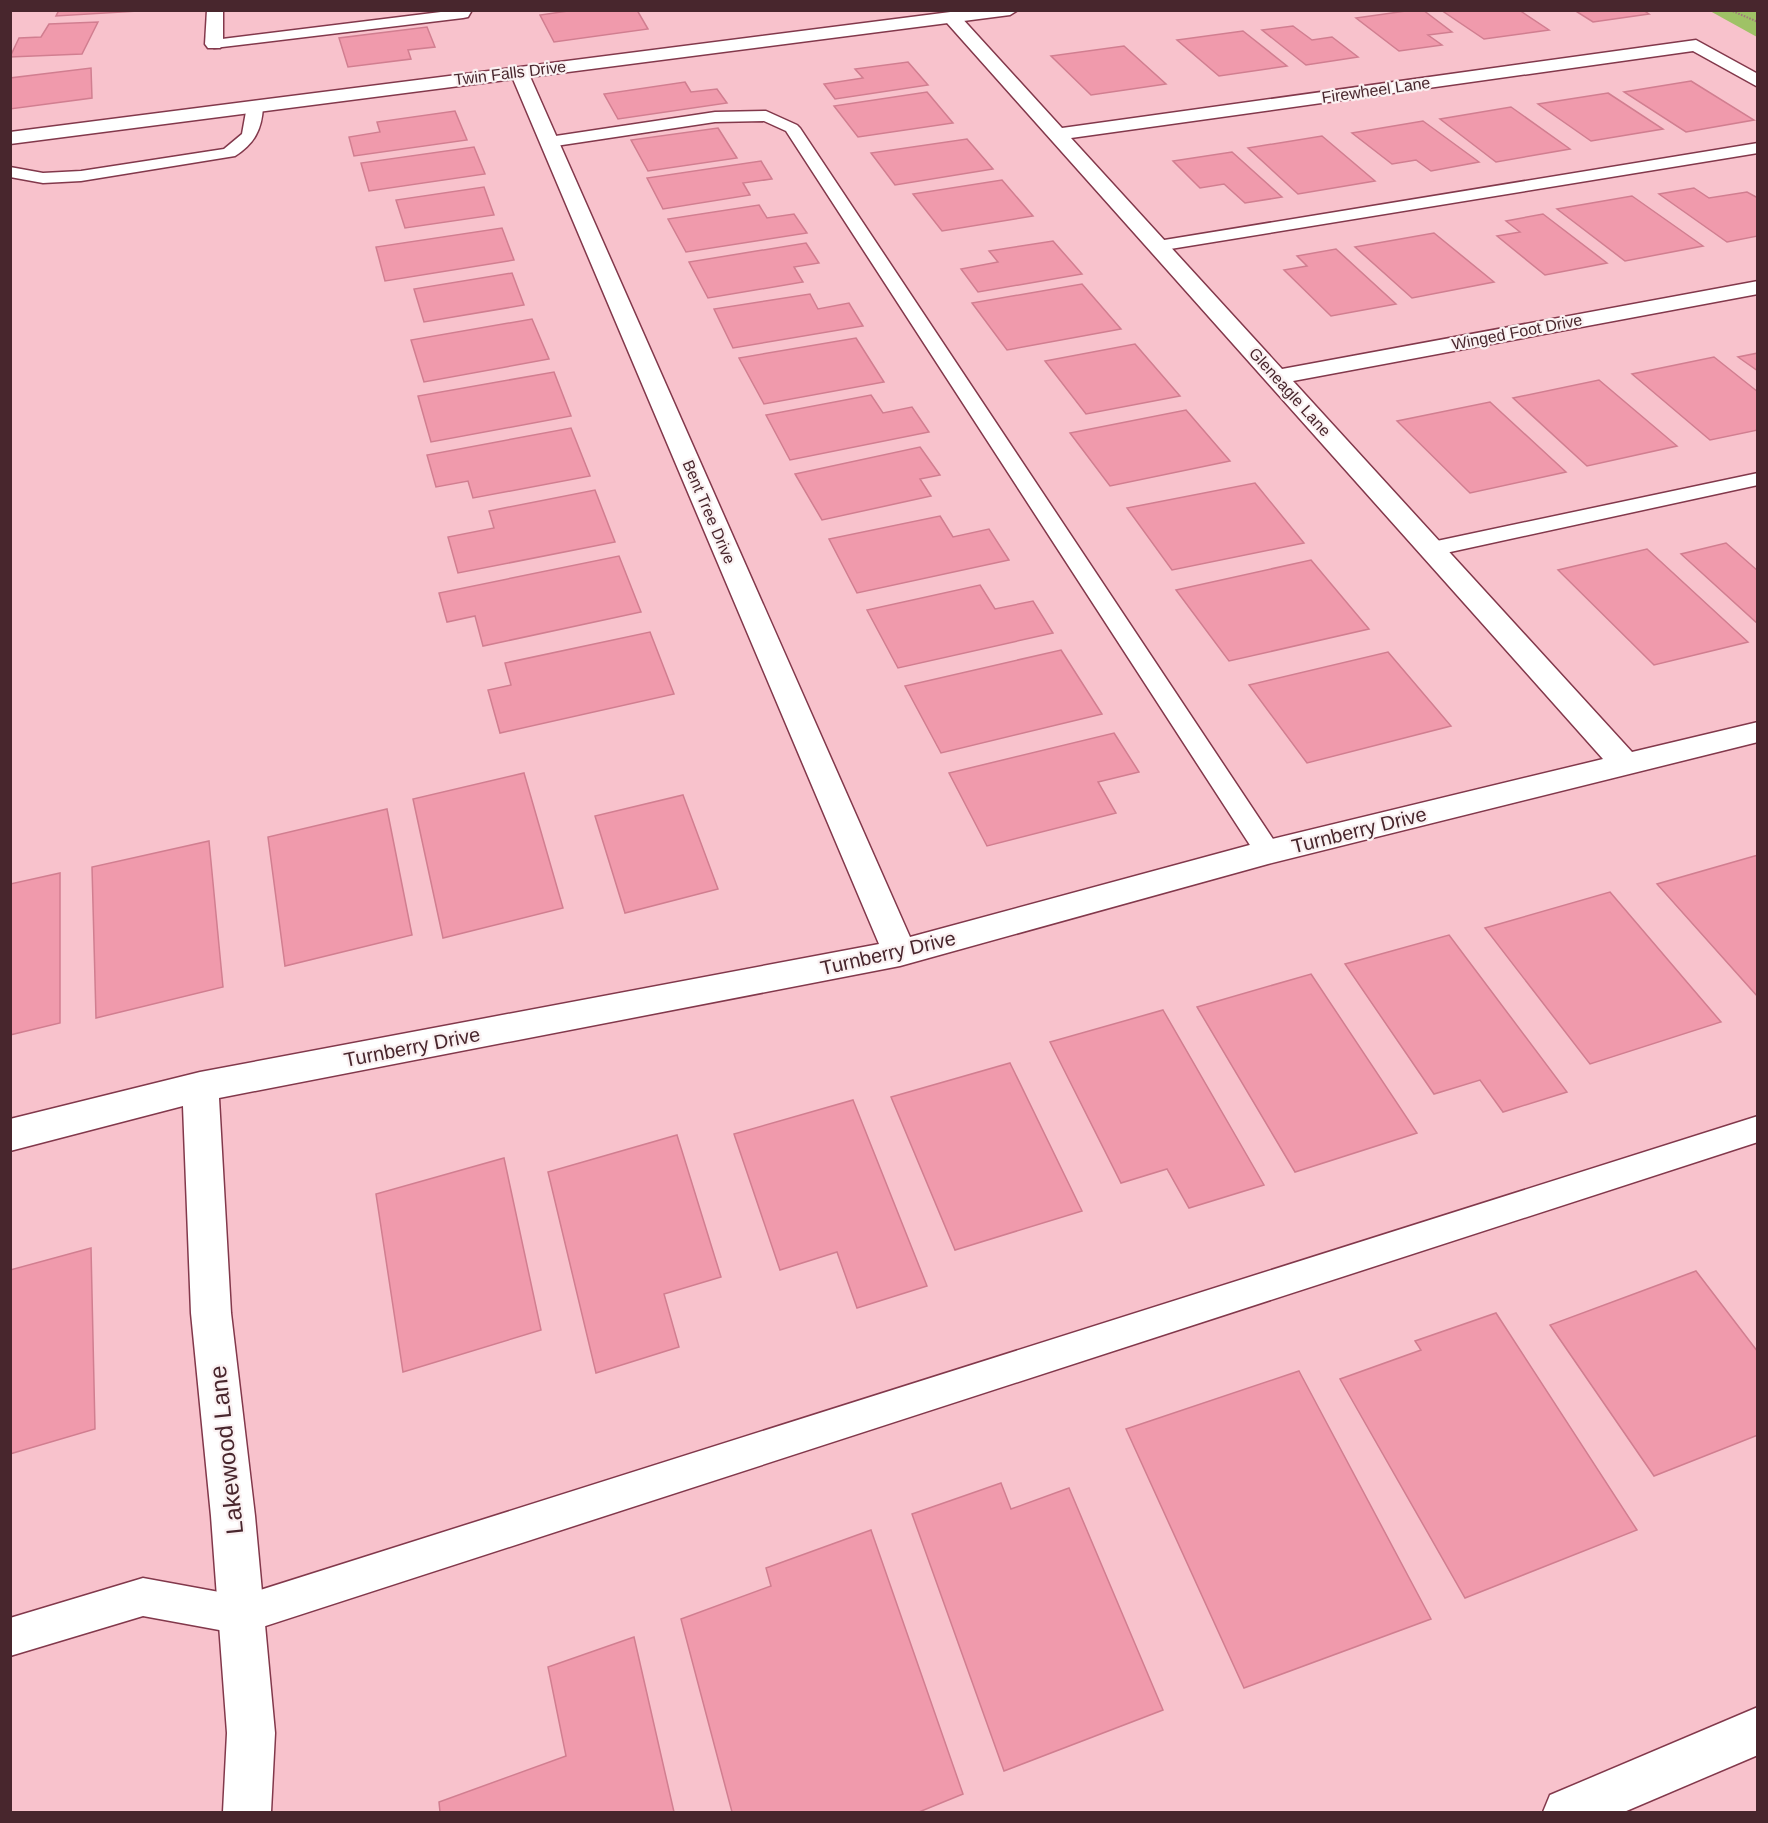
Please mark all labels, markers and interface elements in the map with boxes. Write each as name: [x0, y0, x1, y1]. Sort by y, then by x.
street label: Twin Falls Drive: [453, 58, 567, 88]
street label: Firewheel Lane: [1321, 74, 1431, 106]
street label: Winged Foot Drive: [1450, 311, 1584, 353]
street label: Gleneagle Lane: [1246, 344, 1334, 440]
street label: Bent Tree Drive: [679, 458, 739, 567]
street label: Turnberry Drive: [1289, 803, 1429, 857]
street label: Turnberry Drive: [818, 927, 958, 979]
street label: Turnberry Drive: [342, 1023, 482, 1071]
street label: Lakewood Lane: [204, 1364, 248, 1536]

